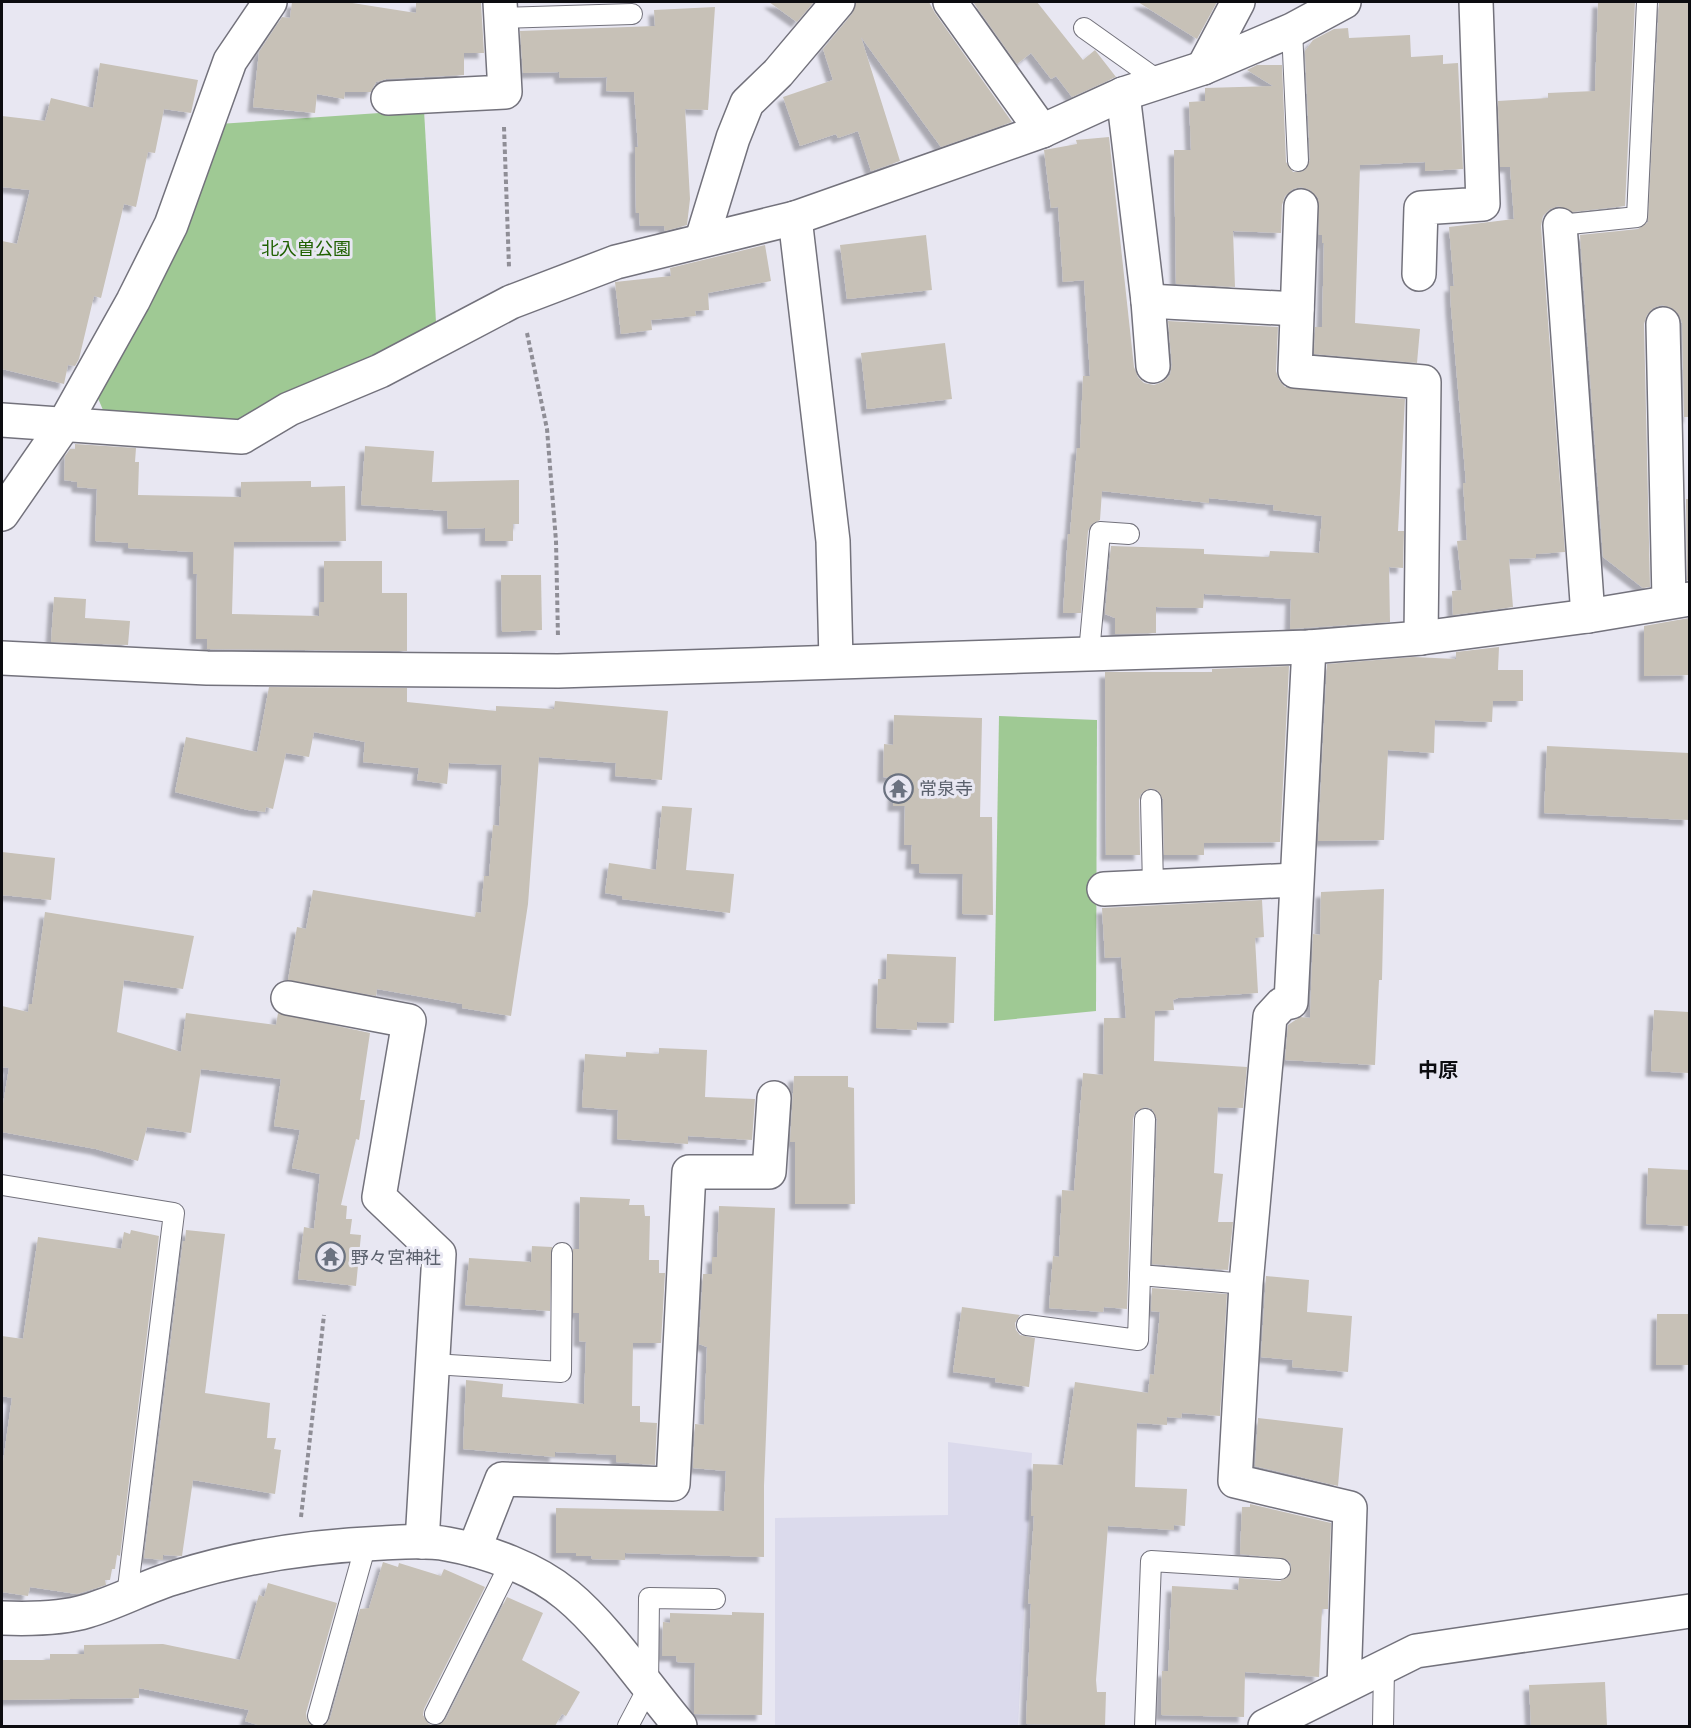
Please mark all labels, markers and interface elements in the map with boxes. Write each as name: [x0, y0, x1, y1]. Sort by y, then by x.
park label: 北入曽公園: [261, 237, 351, 260]
temple icon: 常泉寺: [882, 772, 914, 804]
place label: 常泉寺: [919, 777, 973, 800]
district label: 中原: [1418, 1057, 1458, 1082]
temple icon: 野々宮神社: [314, 1241, 346, 1273]
place label: 野々宮神社: [351, 1246, 441, 1269]

